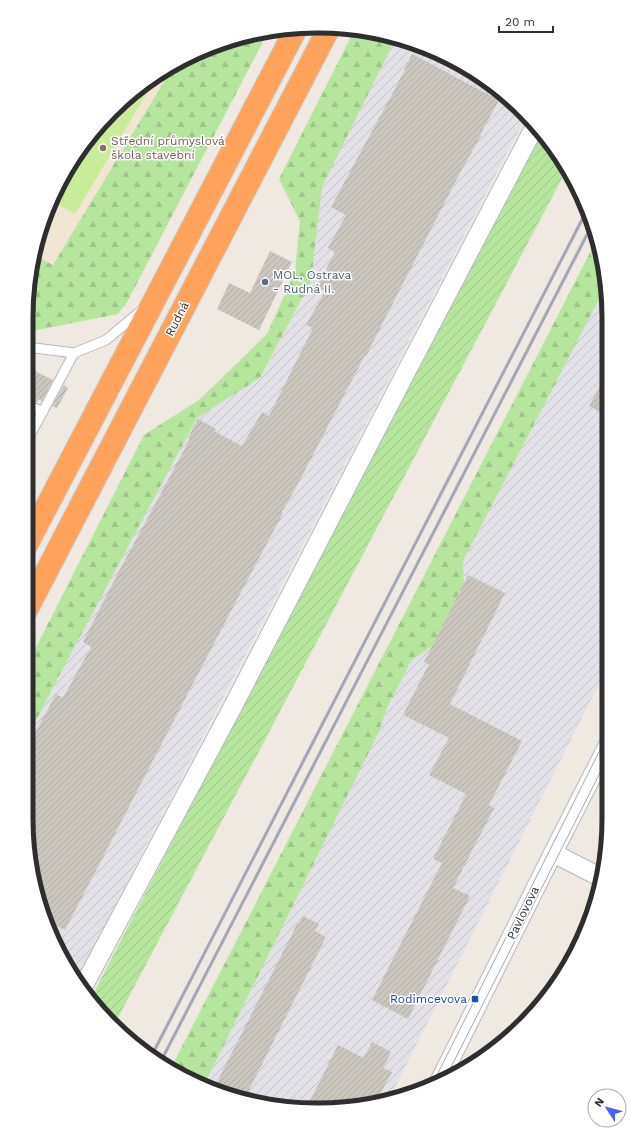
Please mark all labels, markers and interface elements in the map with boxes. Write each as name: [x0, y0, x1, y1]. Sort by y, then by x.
scale bar: [499, 8, 553, 34]
text: 20 m: [505, 15, 535, 29]
place label: Střední průmyslová škola stavební: [111, 134, 225, 162]
marker: Střední průmyslová škola stavební: [98, 143, 108, 153]
place label: MOL, Ostrava - Rudná II.: [273, 268, 351, 296]
marker: MOL, Ostrava - Rudná II.: [260, 277, 270, 287]
street label: Rudná: [162, 299, 192, 339]
street label: Pavlovova: [504, 884, 542, 942]
place label: Rodimcevova: [390, 992, 467, 1006]
marker: Rodimcevova: [470, 994, 480, 1004]
north arrow: [587, 1088, 627, 1128]
text: N: [592, 1095, 607, 1110]

